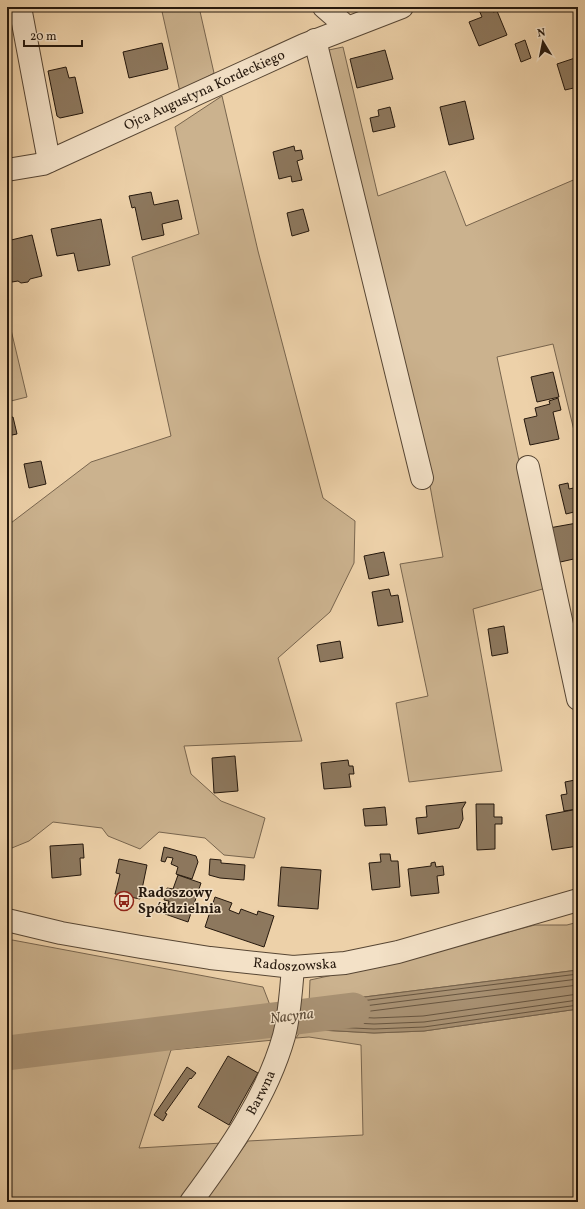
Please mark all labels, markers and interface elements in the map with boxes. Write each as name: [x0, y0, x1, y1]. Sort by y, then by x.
scale bar: [24, 22, 82, 48]
north arrow: [523, 22, 563, 62]
text: N: [536, 26, 547, 42]
text: 20 m: [30, 29, 57, 45]
street label: Ojca Augustyna Kordeckiego: [121, 45, 288, 135]
place label: Radoszowy Spółdzielnia: [138, 884, 222, 919]
bus stop icon: Radoszowy Spółdzielnia: [113, 890, 135, 912]
street label: Radoszowska: [252, 953, 337, 977]
water label: Nacyna: [269, 1004, 315, 1030]
street label: Barwna: [242, 1068, 280, 1119]

